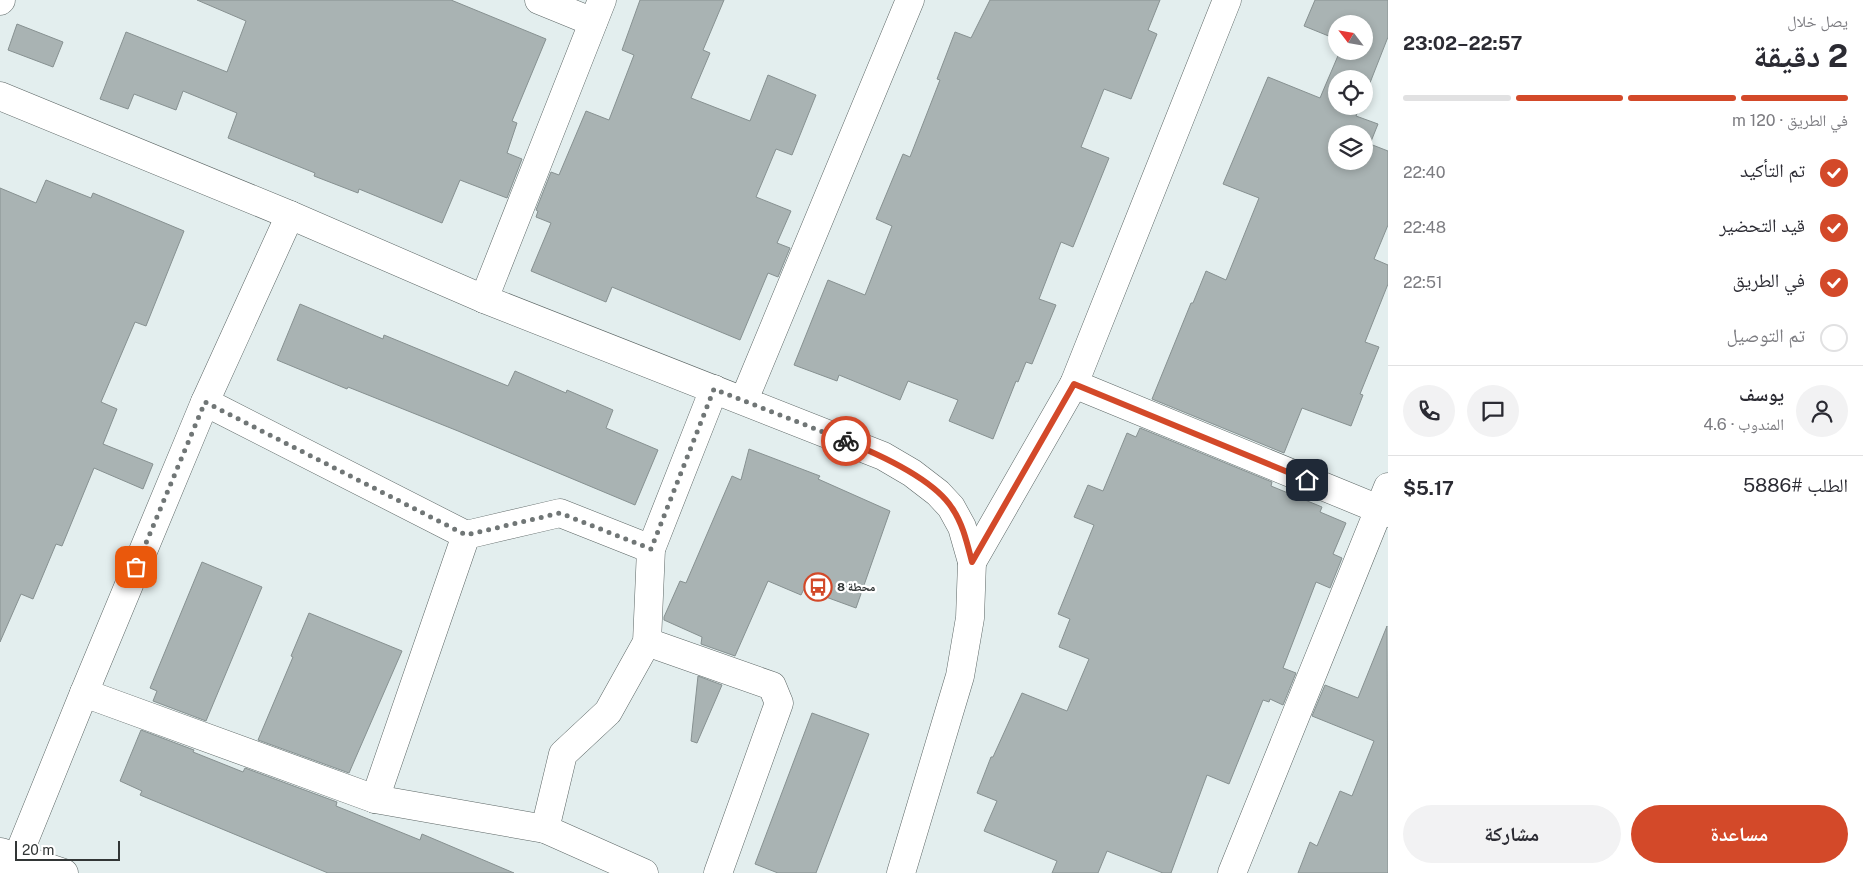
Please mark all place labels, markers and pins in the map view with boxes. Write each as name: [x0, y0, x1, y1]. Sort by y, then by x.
pin: [1286, 459, 1328, 501]
pin: [115, 546, 157, 588]
bus stop icon: محطة 8: [803, 572, 833, 602]
place label: محطة 8: [837, 580, 876, 594]

